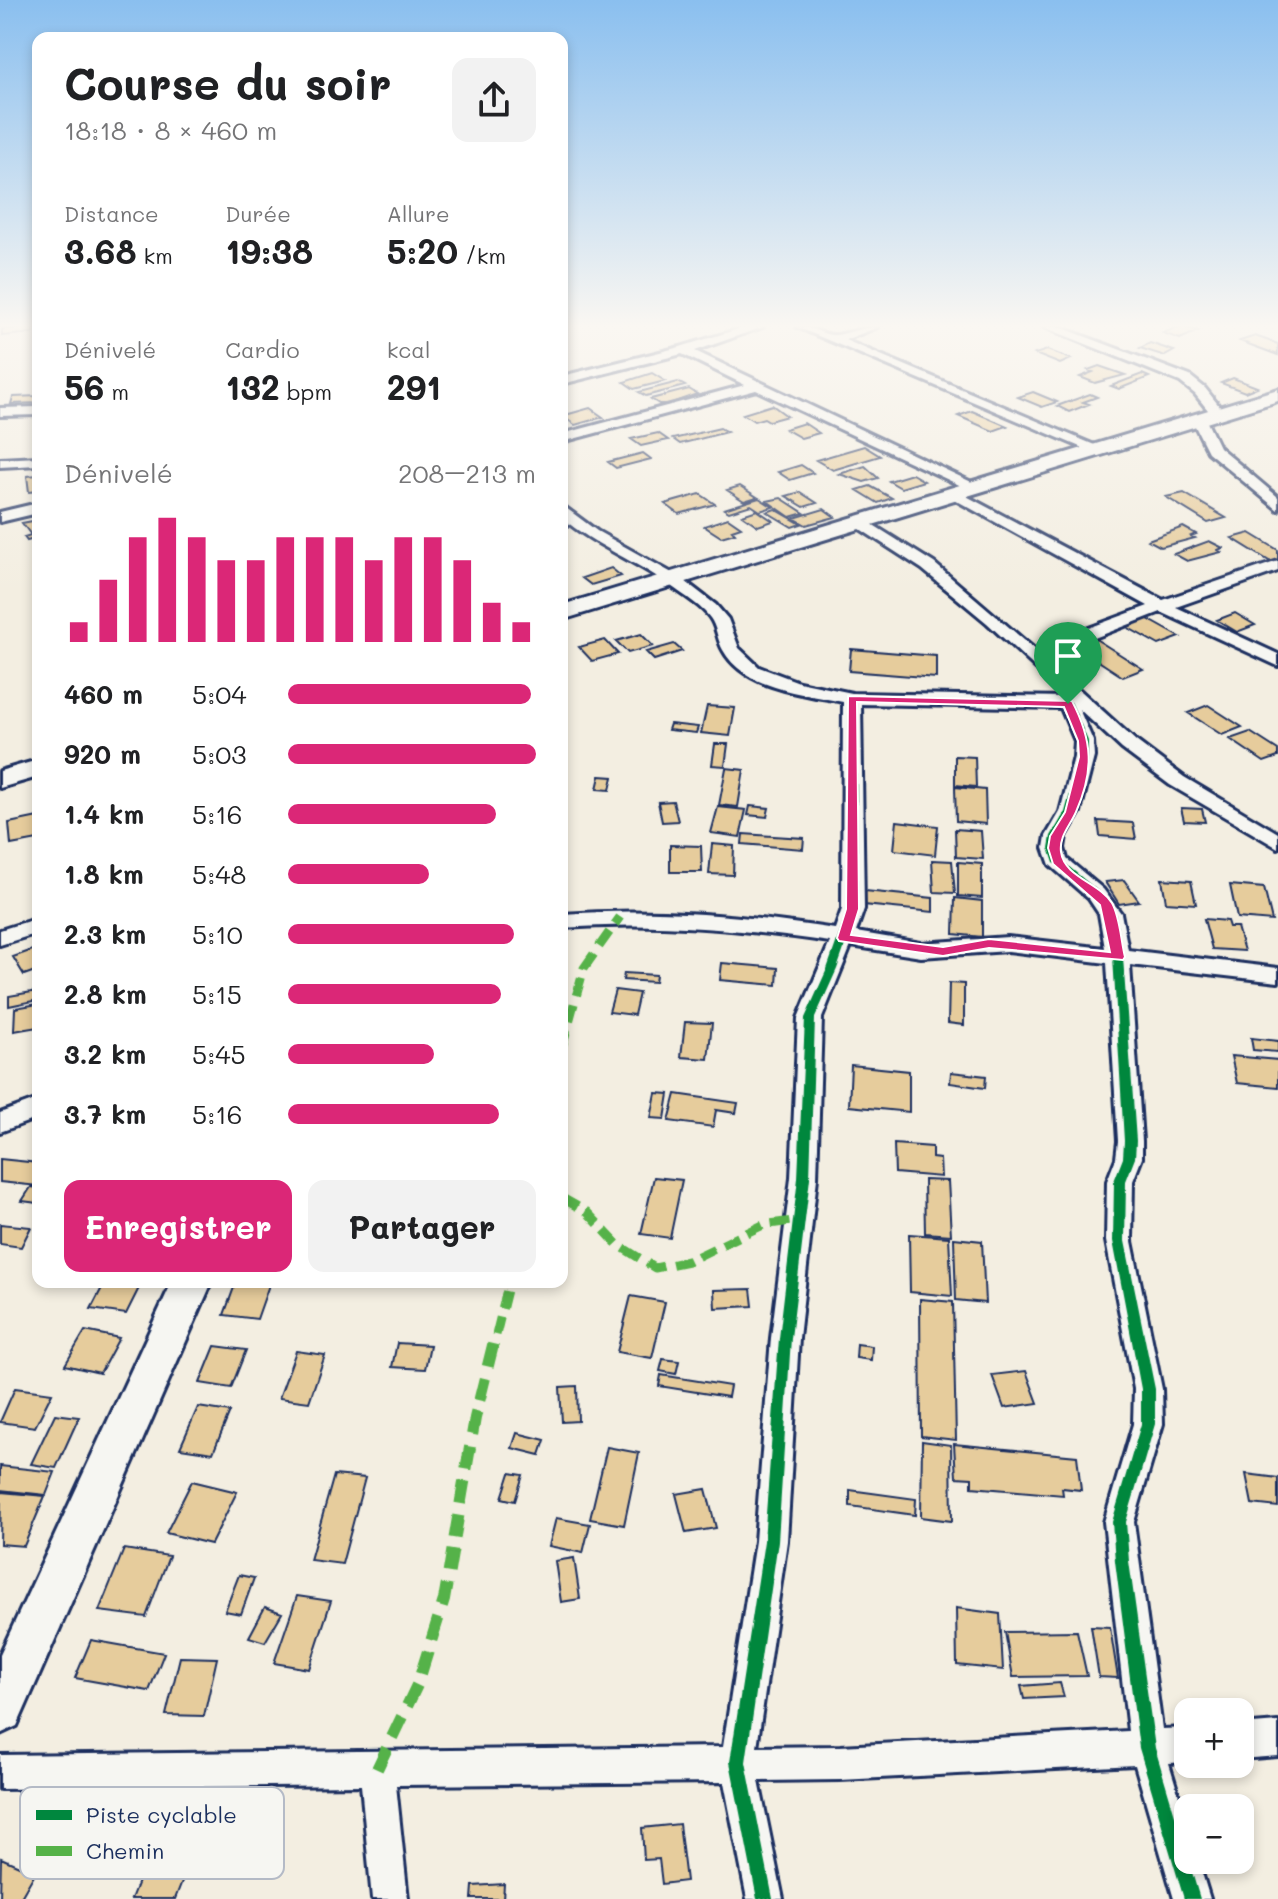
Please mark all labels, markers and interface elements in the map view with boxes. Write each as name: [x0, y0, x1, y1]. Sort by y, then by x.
text: Course du soir: [64, 54, 391, 111]
button: share: [452, 58, 536, 142]
text: 18:18 · 8 × 460 m: [64, 113, 277, 147]
text: Distance: [64, 199, 159, 228]
text: Durée: [225, 199, 291, 228]
text: Allure: [387, 199, 450, 228]
text: 3.68: [64, 228, 137, 273]
text: 19:38: [225, 228, 313, 273]
text: 5:20: [387, 228, 458, 273]
text: km: [137, 241, 173, 270]
text: /km: [458, 241, 506, 270]
text: Dénivelé: [64, 335, 156, 364]
text: Cardio: [225, 335, 300, 364]
text: kcal: [387, 335, 431, 364]
text: 56: [64, 364, 104, 409]
text: 132: [225, 364, 280, 409]
text: 291: [387, 364, 441, 409]
text: m: [104, 377, 129, 406]
text: bpm: [280, 377, 332, 406]
text: Dénivelé: [64, 456, 173, 490]
text: 208–213 m: [398, 456, 536, 490]
pin: [1034, 622, 1102, 704]
icon: arrive: [1046, 634, 1090, 678]
text: 460 m: [64, 677, 143, 711]
text: 5:04: [192, 677, 247, 711]
text: 920 m: [64, 737, 141, 771]
text: 5:03: [192, 737, 247, 771]
text: 1.4 km: [64, 797, 144, 831]
text: 5:16: [192, 797, 243, 831]
text: 1.8 km: [64, 857, 144, 891]
text: 5:48: [192, 857, 246, 891]
text: 2.3 km: [64, 917, 146, 951]
text: 5:10: [192, 917, 243, 951]
text: 2.8 km: [64, 977, 147, 1011]
text: 5:15: [192, 977, 242, 1011]
text: 3.2 km: [64, 1037, 146, 1071]
text: 5:45: [192, 1037, 246, 1071]
text: 3.7 km: [64, 1097, 146, 1131]
text: 5:16: [192, 1097, 243, 1131]
button: Enregistrer: [64, 1180, 292, 1272]
button: Partager: [308, 1180, 536, 1272]
map controls: [1174, 1698, 1254, 1874]
button: +: [1174, 1698, 1254, 1778]
legend: [20, 1787, 284, 1879]
button: −: [1174, 1794, 1254, 1874]
text: Piste cyclable: [86, 1800, 237, 1829]
text: Chemin: [86, 1836, 164, 1865]

